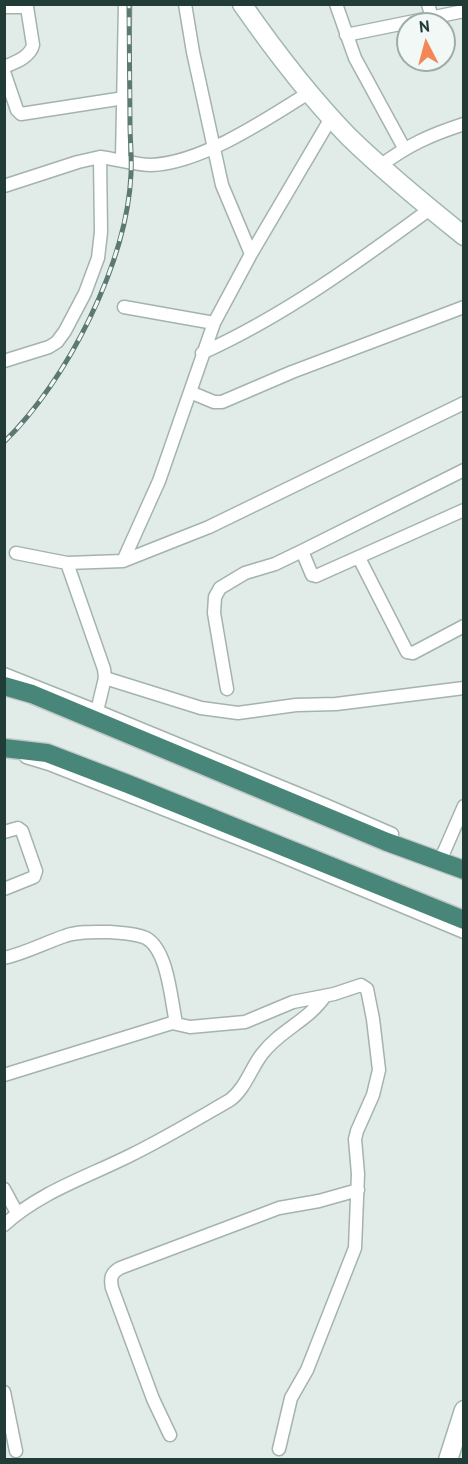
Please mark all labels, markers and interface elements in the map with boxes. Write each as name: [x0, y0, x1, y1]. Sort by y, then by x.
north arrow: [396, 12, 456, 72]
text: N: [418, 16, 431, 37]

